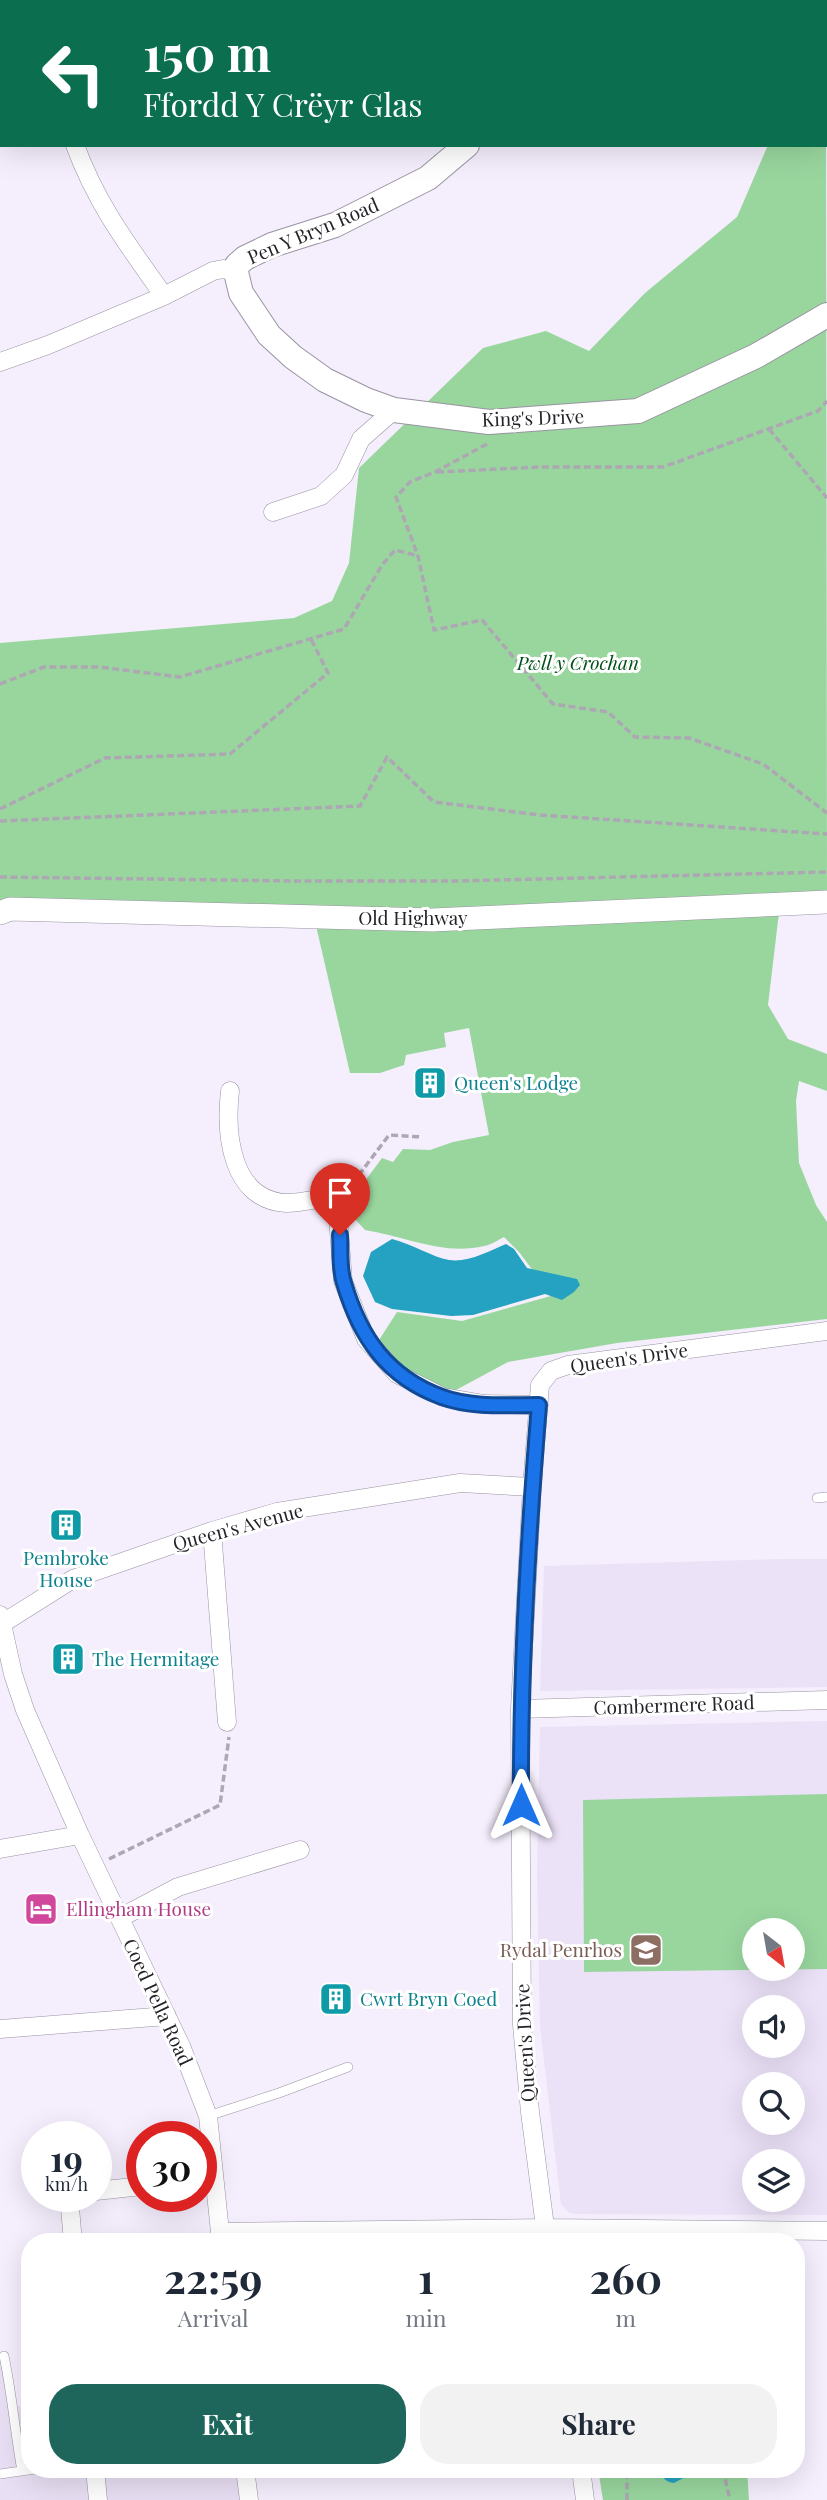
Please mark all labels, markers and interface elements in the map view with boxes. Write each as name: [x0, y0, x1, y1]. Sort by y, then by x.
text: 150 m: [143, 19, 271, 84]
icon: left: [28, 28, 119, 119]
text: Ffordd Y Crëyr Glas: [143, 82, 423, 125]
street label: Pen Y Bryn Road: [243, 191, 382, 269]
street label: King's Drive: [481, 402, 585, 432]
park label: Pwll y Crochan: [516, 649, 639, 675]
street label: Old Highway: [358, 904, 468, 930]
building icon: Queen's Lodge: [411, 1064, 449, 1102]
place label: Queen's Lodge: [454, 1069, 578, 1095]
pin: [310, 1163, 370, 1235]
icon: arrive: [321, 1174, 359, 1212]
street label: Queen's Drive: [568, 1336, 689, 1378]
street label: Queen's Avenue: [170, 1496, 306, 1556]
building icon: Pembroke House: [47, 1506, 85, 1544]
place label: Pembroke House: [23, 1544, 109, 1592]
building icon: The Hermitage: [49, 1640, 87, 1678]
place label: The Hermitage: [92, 1645, 219, 1671]
street label: Combermere Road: [593, 1688, 755, 1720]
position arrow: [484, 1768, 558, 1842]
hotel icon: Ellingham House: [22, 1890, 60, 1928]
place label: Ellingham House: [66, 1895, 211, 1921]
north arrow: [742, 1918, 805, 1981]
map controls: [742, 1918, 805, 2212]
school or university icon: Rydal Penrhos: [627, 1931, 665, 1969]
street label: Coed Pella Road: [118, 1934, 200, 2069]
place label: Rydal Penrhos: [500, 1936, 622, 1962]
building icon: Cwrt Bryn Coed: [317, 1980, 355, 2018]
street label: Queen's Drive: [508, 1983, 540, 2103]
place label: Cwrt Bryn Coed: [360, 1985, 497, 2011]
button: sound: [742, 1995, 805, 2058]
button: search: [742, 2072, 805, 2135]
speed limit sign: 30: [126, 2121, 217, 2212]
text: 19: [50, 2134, 83, 2181]
button: layers: [742, 2149, 805, 2212]
text: km/h: [45, 2172, 88, 2196]
text: 22:59: [164, 2249, 263, 2305]
text: 1: [418, 2249, 434, 2305]
text: 260: [589, 2249, 662, 2305]
text: Arrival: [178, 2302, 249, 2333]
text: min: [406, 2302, 446, 2333]
text: m: [615, 2302, 636, 2333]
button: Exit: [49, 2384, 406, 2464]
button: Share: [420, 2384, 777, 2464]

